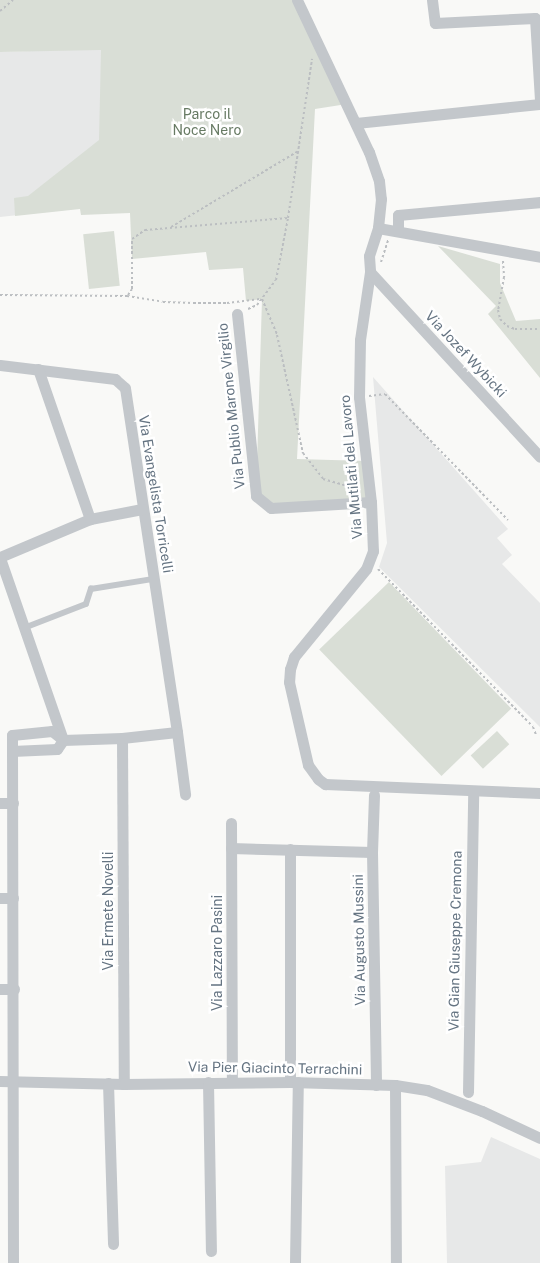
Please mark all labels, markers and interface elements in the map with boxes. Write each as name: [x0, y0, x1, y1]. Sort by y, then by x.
park label: Parco il Noce Nero: [173, 106, 241, 138]
street label: Via Jozef Wybicki: [422, 307, 510, 401]
street label: Via Publio Marone Virgilio: [214, 322, 248, 490]
street label: Via Mutilati del Lavoro: [336, 394, 366, 540]
street label: Via Evangelista Torricelli: [135, 414, 177, 574]
street label: Via Ermete Novelli: [100, 851, 116, 971]
street label: Via Gian Giuseppe Cremona: [445, 851, 465, 1031]
street label: Via Augusto Mussini: [349, 874, 369, 1006]
street label: Via Lazzaro Pasini: [209, 895, 225, 1011]
street label: Via Pier Giacinto Terrachini: [188, 1058, 362, 1078]

